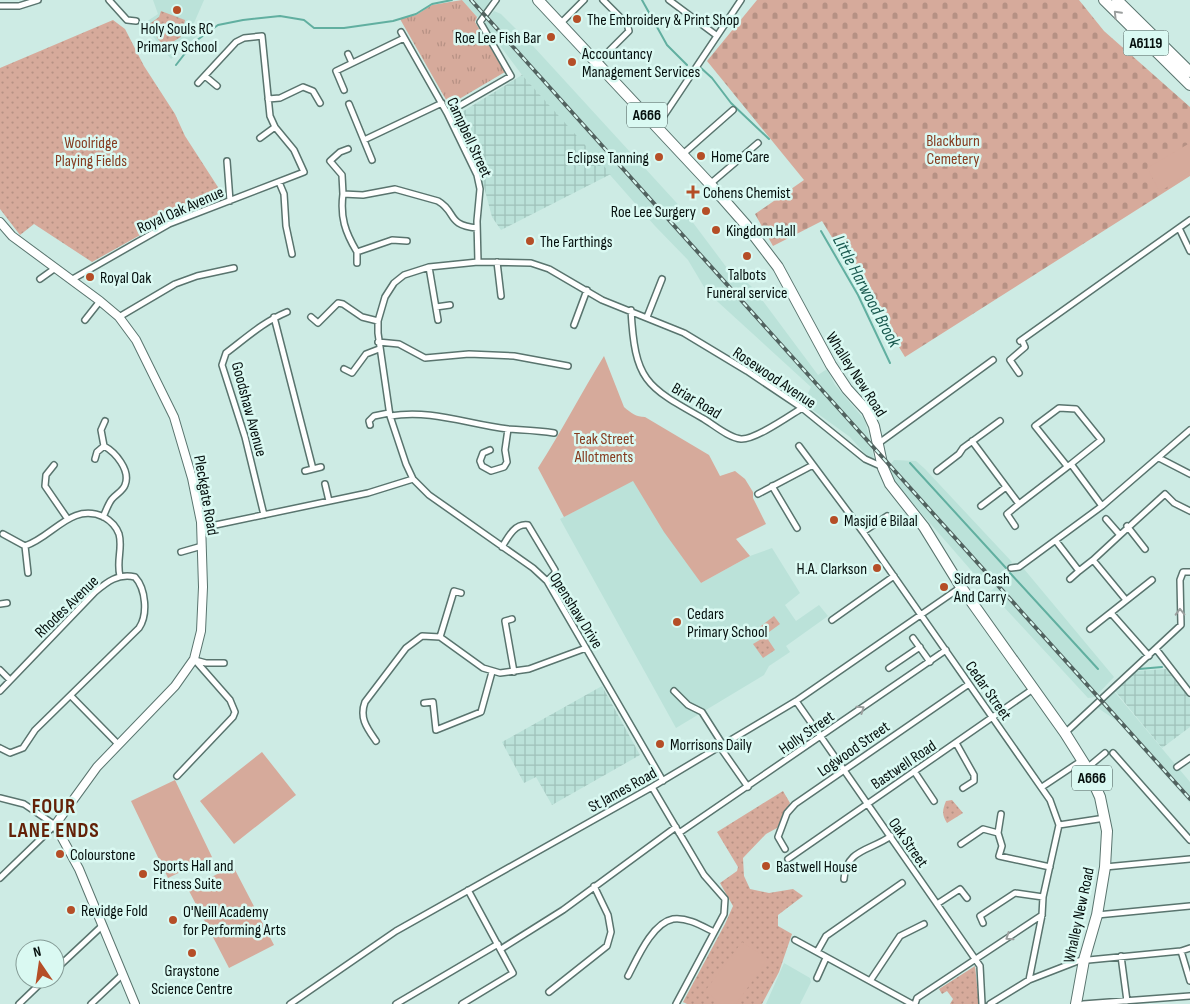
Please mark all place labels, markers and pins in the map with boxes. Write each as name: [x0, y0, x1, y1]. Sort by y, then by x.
marker: Holy Souls RC Primary School: [171, 4, 183, 16]
place label: The Embroidery & Print Shop: [587, 11, 739, 30]
marker: The Embroidery & Print Shop: [571, 13, 583, 25]
place label: Holy Souls RC Primary School: [137, 20, 217, 57]
place label: Roe Lee Fish Bar: [455, 29, 541, 48]
marker: Roe Lee Fish Bar: [545, 31, 557, 43]
place label: Accountancy Management Services: [581, 45, 700, 82]
marker: Accountancy Management Services: [566, 56, 578, 68]
place label: Home Care: [711, 148, 769, 167]
place label: Eclipse Tanning: [567, 149, 649, 168]
marker: Home Care: [695, 150, 707, 162]
marker: Eclipse Tanning: [653, 151, 665, 163]
place label: Cohens Chemist: [703, 184, 791, 203]
marker: Cohens Chemist: [687, 186, 699, 198]
place label: Roe Lee Surgery: [611, 203, 696, 222]
marker: Roe Lee Surgery: [700, 205, 712, 217]
place label: Kingdom Hall: [726, 222, 796, 241]
marker: Kingdom Hall: [710, 224, 722, 236]
place label: The Farthings: [540, 233, 613, 252]
marker: The Farthings: [524, 235, 536, 247]
marker: Talbots Funeral service: [741, 250, 753, 262]
place label: Talbots Funeral service: [707, 266, 787, 303]
place label: Royal Oak: [100, 269, 151, 288]
marker: Royal Oak: [84, 271, 96, 283]
place label: Masjid e Bilaal: [844, 512, 918, 531]
marker: Masjid e Bilaal: [828, 514, 840, 526]
place label: H.A. Clarkson: [797, 560, 867, 579]
marker: H.A. Clarkson: [871, 562, 883, 574]
place label: Sidra Cash And Carry: [953, 570, 1010, 607]
marker: Sidra Cash And Carry: [938, 581, 950, 593]
place label: Cedars Primary School: [687, 605, 768, 642]
marker: Cedars Primary School: [671, 616, 683, 628]
place label: Morrisons Daily: [670, 736, 752, 755]
marker: Morrisons Daily: [654, 738, 666, 750]
place label: Colourstone: [70, 846, 135, 865]
marker: Colourstone: [54, 848, 66, 860]
place label: Sports Hall and Fitness Suite: [153, 857, 233, 894]
place label: Bastwell House: [776, 858, 857, 877]
marker: Bastwell House: [760, 860, 772, 872]
marker: Sports Hall and Fitness Suite: [137, 868, 149, 880]
place label: Revidge Fold: [81, 902, 148, 921]
place label: O'Neill Academy for Performing Arts: [183, 903, 286, 940]
marker: Revidge Fold: [65, 904, 77, 916]
marker: O'Neill Academy for Performing Arts: [167, 914, 179, 926]
marker: Graystone Science Centre: [186, 947, 198, 959]
place label: Graystone Science Centre: [151, 962, 233, 999]

